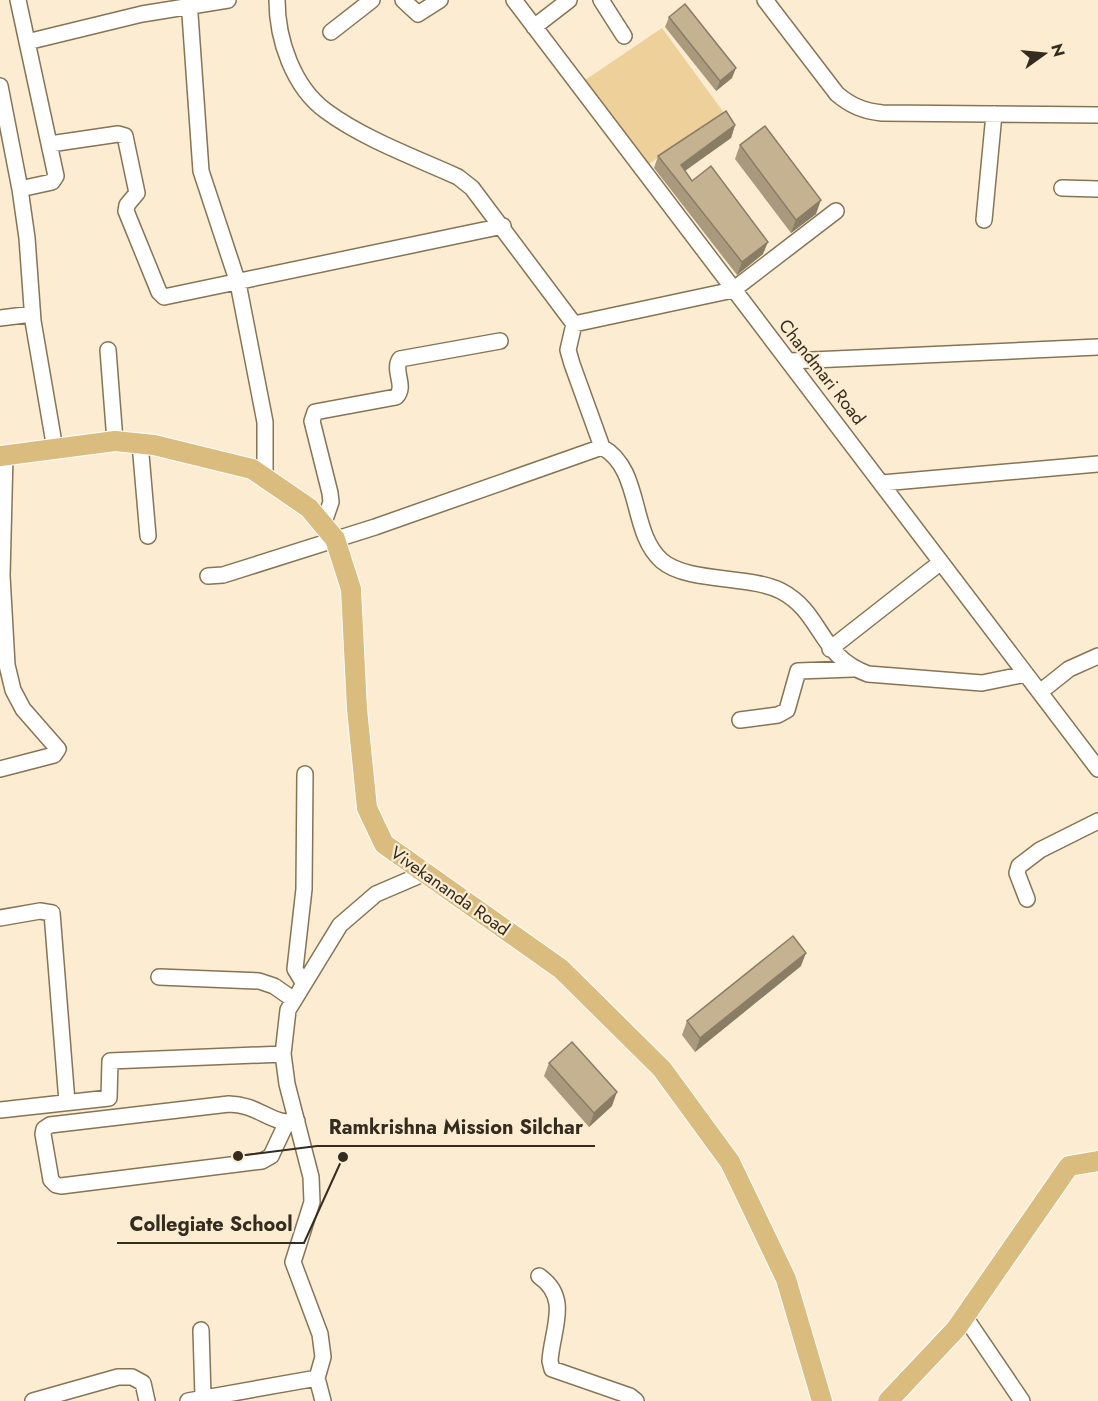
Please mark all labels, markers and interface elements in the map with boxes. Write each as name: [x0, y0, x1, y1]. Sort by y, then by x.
north arrow: [1014, 24, 1074, 84]
text: N: [1045, 41, 1071, 59]
street label: Chandmari Road: [772, 314, 872, 430]
street label: Vivekananda Road: [385, 840, 515, 942]
callout: Ramkrishna Mission Silchar: [317, 1108, 595, 1146]
text: Ramkrishna Mission Silchar: [329, 1113, 584, 1142]
callout: Collegiate School: [117, 1205, 304, 1243]
text: Collegiate School: [129, 1210, 293, 1239]

